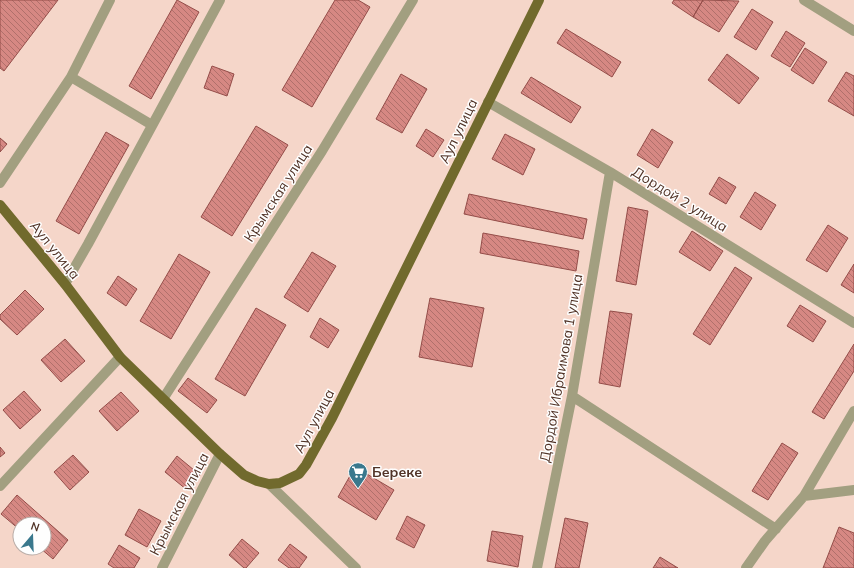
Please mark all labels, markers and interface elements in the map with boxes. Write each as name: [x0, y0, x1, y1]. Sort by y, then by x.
street label: Аул улица: [435, 96, 481, 166]
street label: Крымская улица: [240, 141, 316, 245]
street label: Дордой 2 улица: [629, 162, 731, 236]
street label: Аул улица: [26, 217, 84, 283]
street label: Дордой Ибраимова 1 улица: [536, 272, 586, 464]
street label: Аул улица: [290, 386, 338, 456]
street label: Крымская улица: [145, 450, 213, 558]
supermarket icon: Береке: [347, 461, 369, 489]
place label: Береке: [372, 463, 422, 481]
north arrow: [12, 516, 52, 556]
text: N: [29, 519, 41, 535]

